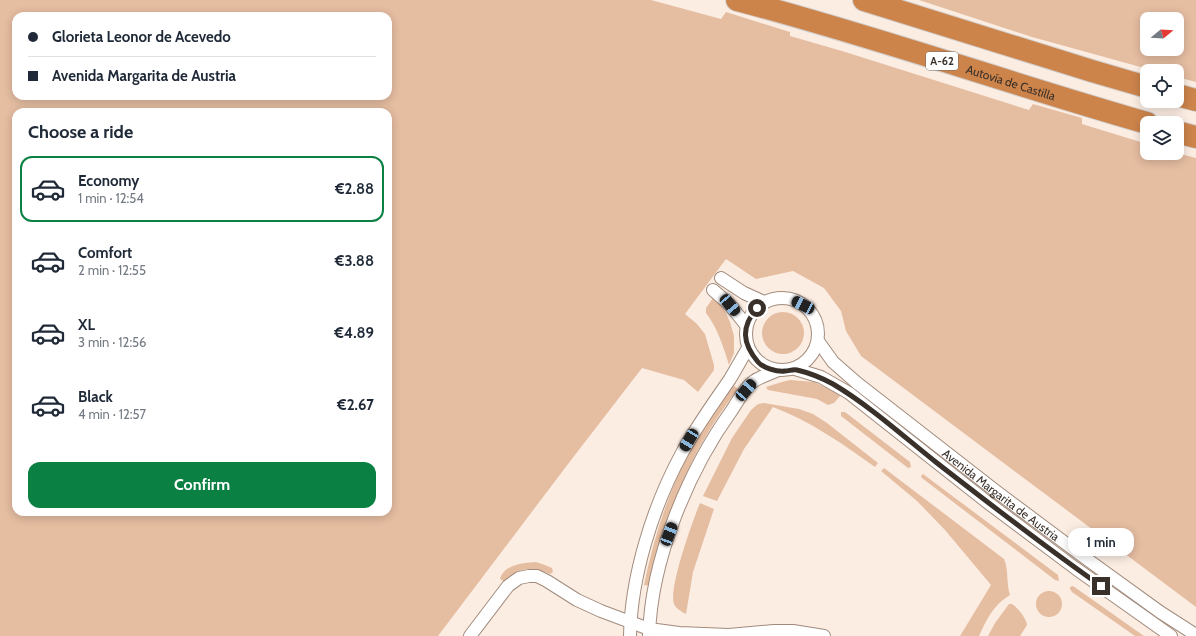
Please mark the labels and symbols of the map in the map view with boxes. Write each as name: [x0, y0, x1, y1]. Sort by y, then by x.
north arrow: [1140, 12, 1184, 56]
road number: A-62: [926, 52, 958, 70]
street label: Autovía de Castilla: [965, 61, 1058, 103]
car: [718, 292, 742, 318]
car: [790, 294, 816, 316]
route start: [748, 299, 766, 317]
car: [734, 377, 758, 403]
car: [678, 427, 700, 453]
street label: Avenida Margarita de Austria: [940, 445, 1063, 544]
car: [659, 521, 679, 547]
callout: 1 min: [1068, 528, 1134, 556]
route end: [1092, 577, 1110, 595]

